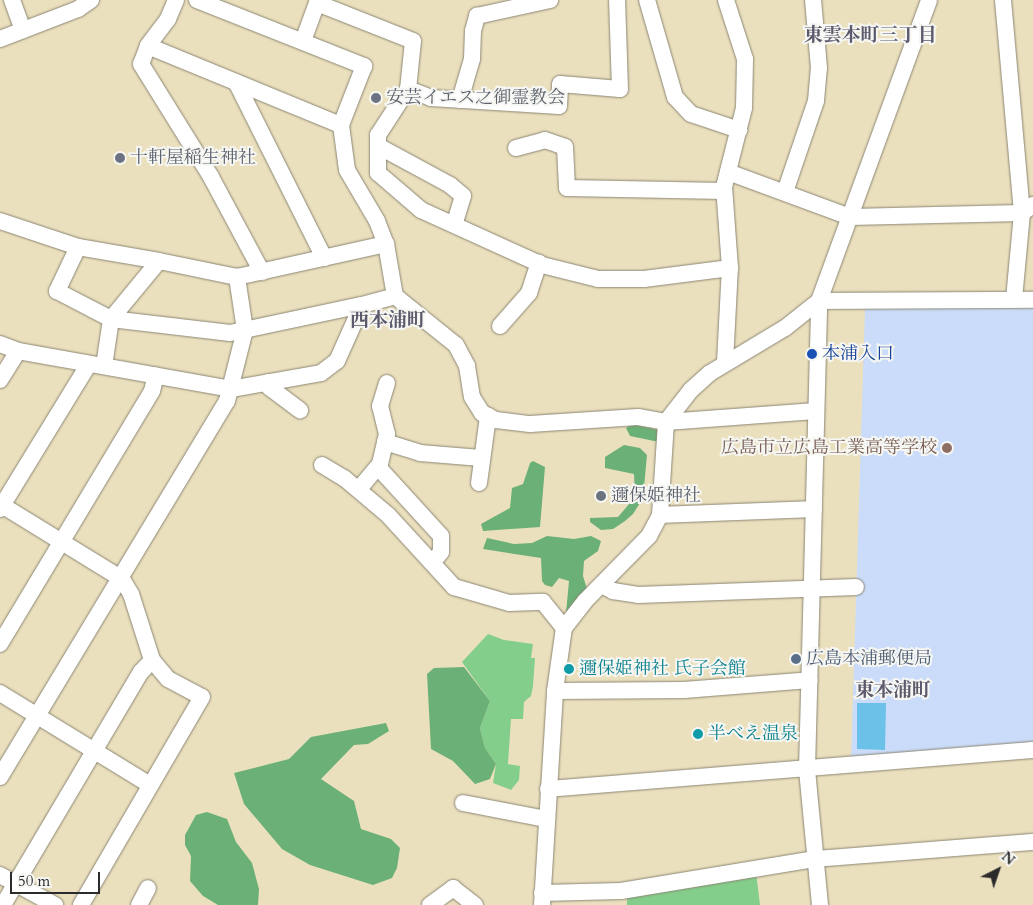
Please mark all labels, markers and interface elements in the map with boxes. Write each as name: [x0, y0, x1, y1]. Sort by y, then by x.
district label: 東雲本町三丁目: [804, 25, 936, 47]
place label: 安芸イエス之御霊教会: [386, 87, 566, 109]
marker: 安芸イエス之御霊教会: [370, 92, 382, 104]
place label: 十軒屋稲生神社: [130, 147, 256, 169]
marker: 十軒屋稲生神社: [114, 152, 126, 164]
district label: 西本浦町: [350, 310, 426, 332]
place label: 本浦入口: [822, 343, 894, 365]
marker: 本浦入口: [806, 348, 818, 360]
place label: 広島市立広島工業高等学校: [721, 437, 937, 459]
marker: 広島市立広島工業高等学校: [941, 442, 953, 454]
place label: 邇保姫神社: [611, 485, 701, 507]
marker: 邇保姫神社: [595, 490, 607, 502]
place label: 広島本浦郵便局: [806, 648, 932, 670]
marker: 広島本浦郵便局: [790, 653, 802, 665]
place label: 邇保姫神社 氏子会館: [579, 658, 746, 680]
marker: 邇保姫神社 氏子会館: [563, 663, 575, 675]
district label: 東本浦町: [855, 680, 931, 702]
place label: 半べえ温泉: [708, 723, 798, 745]
marker: 半べえ温泉: [692, 728, 704, 740]
north arrow: [973, 845, 1023, 895]
text: N: [997, 847, 1019, 869]
scale bar: [12, 862, 102, 894]
text: 50 m: [18, 871, 50, 891]

